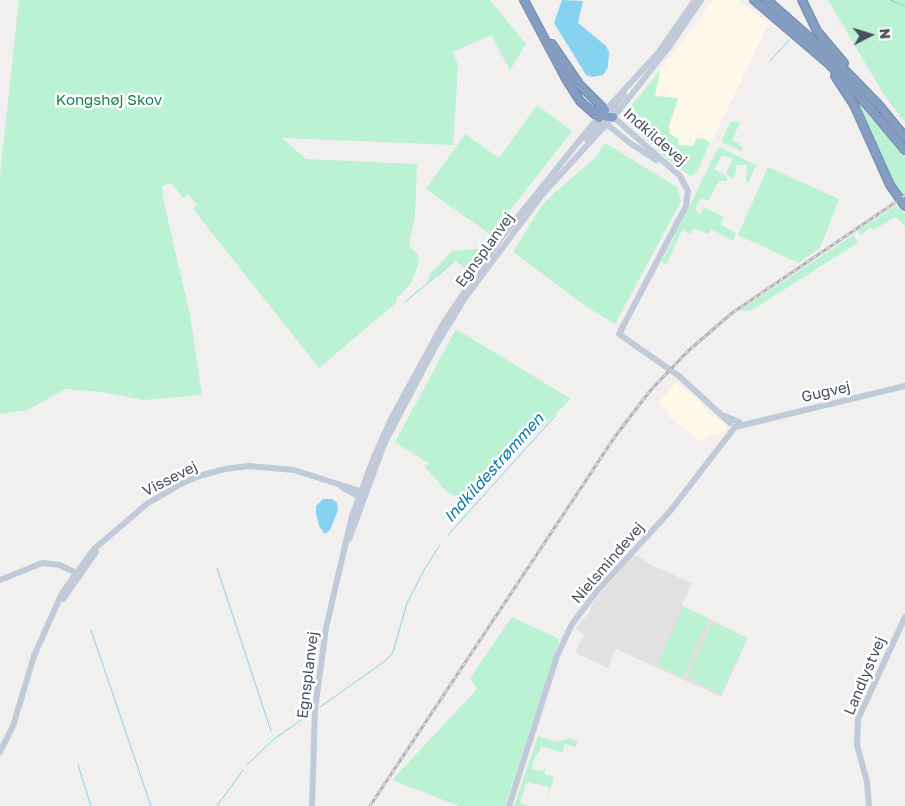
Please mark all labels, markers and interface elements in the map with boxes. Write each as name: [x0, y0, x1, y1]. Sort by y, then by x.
north arrow: [845, 10, 895, 60]
text: N: [877, 28, 894, 40]
park label: Kongshøj Skov: [56, 91, 162, 109]
street label: Indkildevej: [619, 104, 691, 170]
street label: Egnsplanvej: [452, 209, 518, 291]
street label: Gugvej: [800, 378, 852, 406]
water label: Indkildestrømmen: [440, 410, 548, 526]
street label: Vissevej: [140, 458, 200, 500]
street label: Nielsmindevej: [568, 519, 648, 607]
street label: Egnsplanvej: [294, 630, 322, 720]
street label: Landlystvej: [840, 634, 890, 718]

